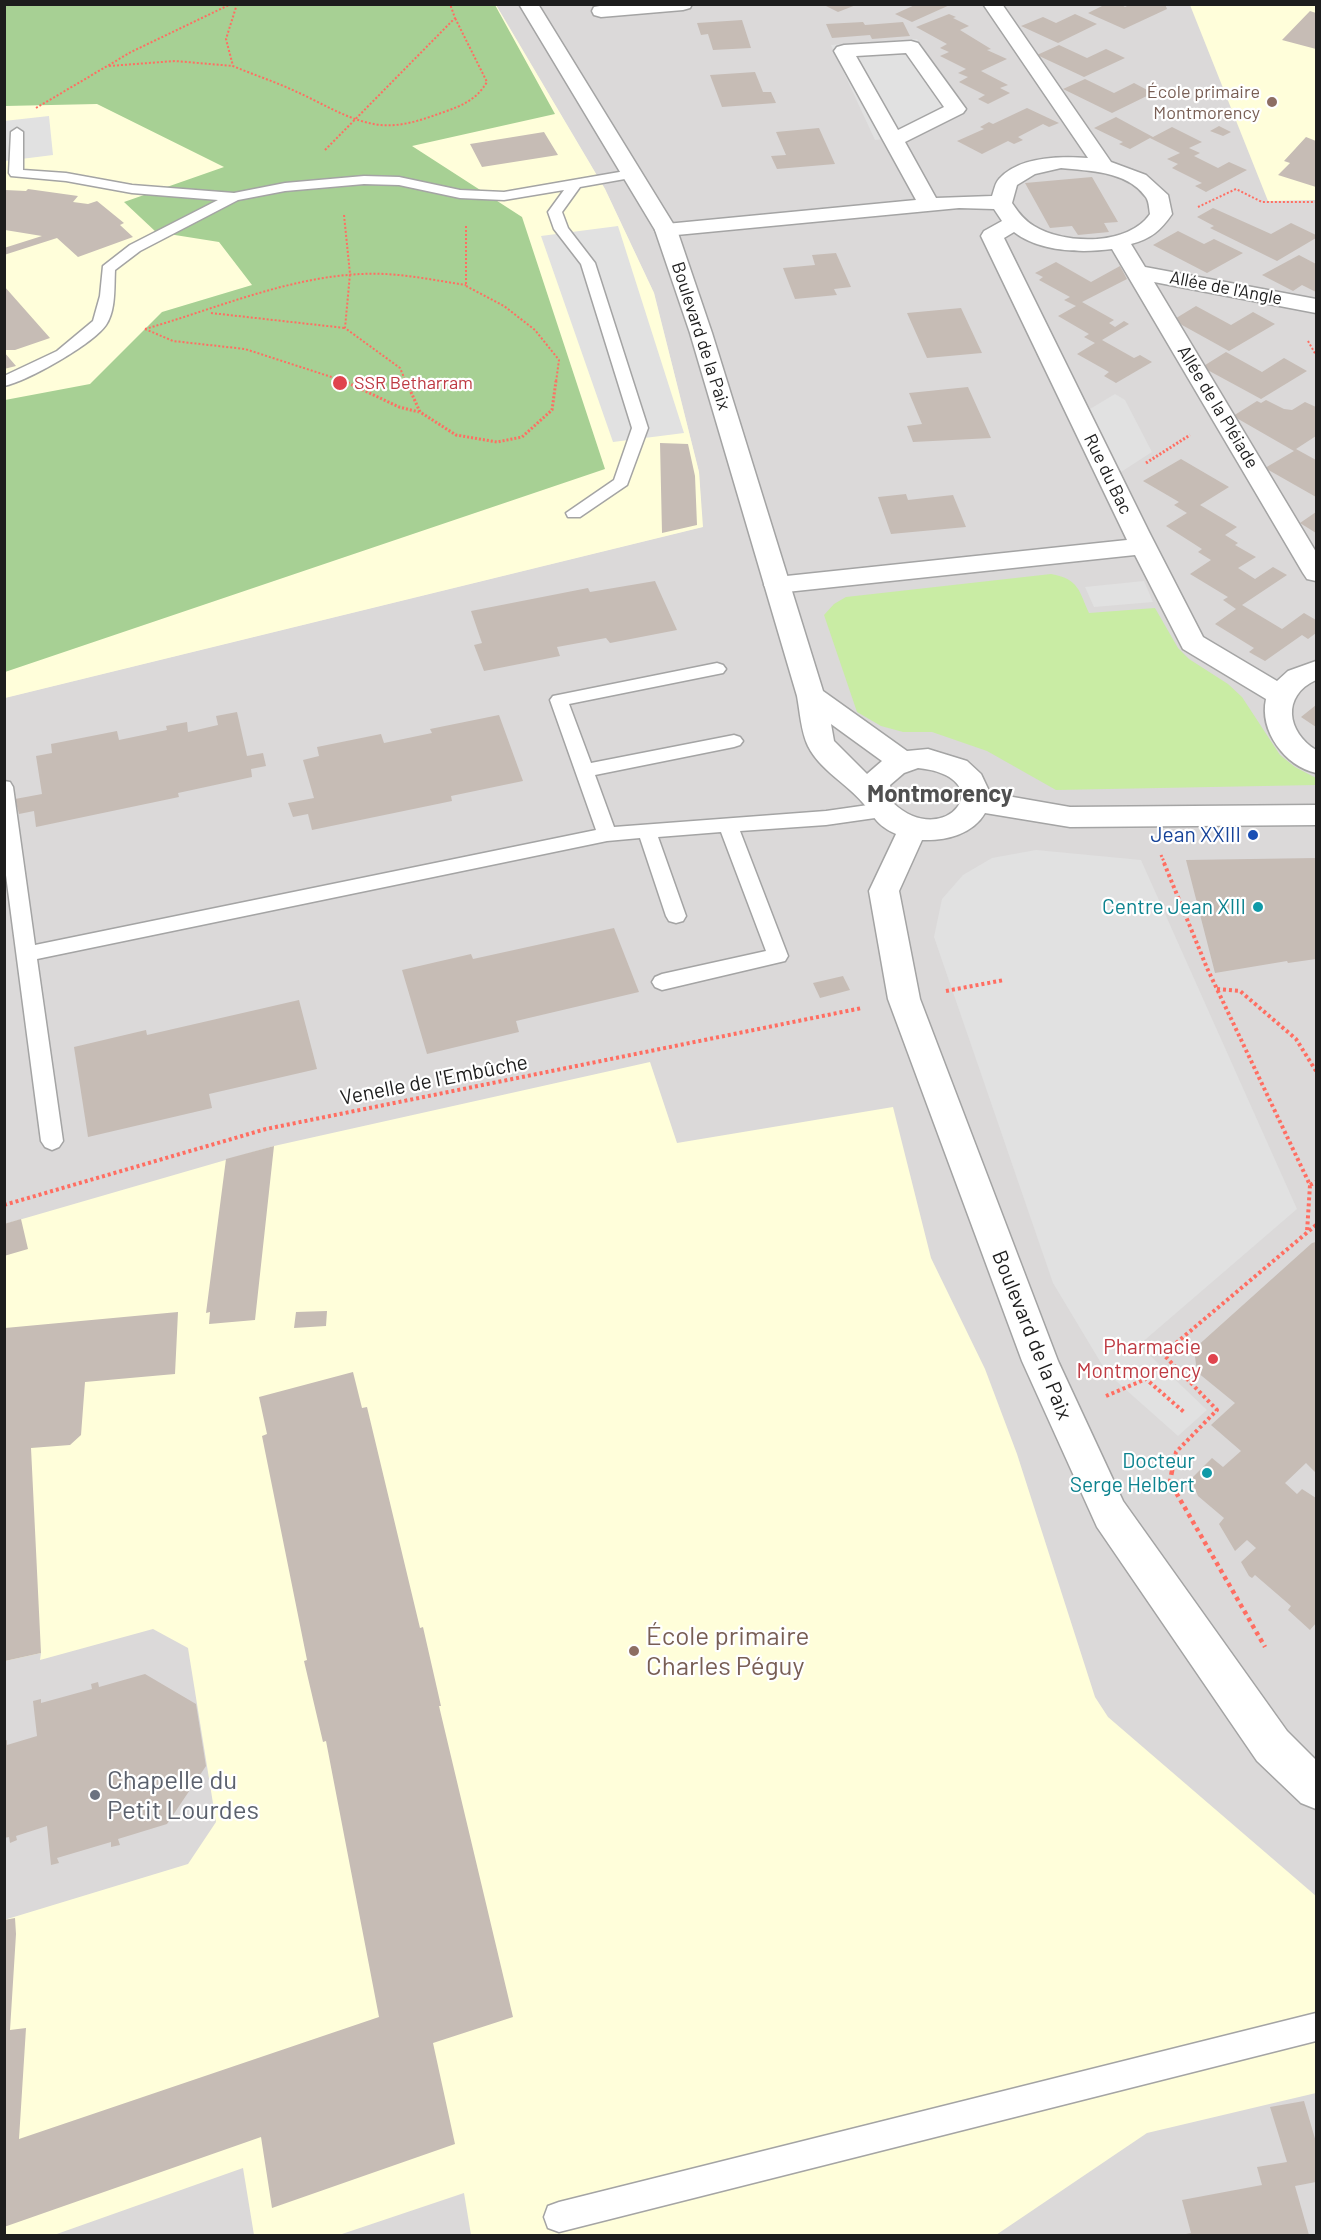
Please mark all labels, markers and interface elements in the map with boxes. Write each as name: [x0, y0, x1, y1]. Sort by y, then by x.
place label: École primaire Montmorency: [1147, 81, 1260, 124]
marker: École primaire Montmorency: [1265, 95, 1279, 109]
street label: Boulevard de la Paix: [667, 259, 735, 413]
street label: Allée de l'Angle: [1168, 266, 1284, 310]
street label: Allée de la Pléiade: [1173, 342, 1263, 472]
place label: SSR Betharram: [354, 372, 473, 394]
marker: SSR Betharram: [331, 374, 349, 392]
street label: Rue du Bac: [1079, 430, 1137, 518]
district label: Montmorency: [867, 780, 1013, 808]
place label: Jean XXIII: [1150, 822, 1241, 848]
marker: Jean XXIII: [1246, 828, 1260, 842]
place label: Centre Jean XIII: [1102, 894, 1246, 920]
marker: Centre Jean XIII: [1251, 900, 1265, 914]
street label: Venelle de l'Embûche: [338, 1049, 530, 1111]
street label: Boulevard de la Paix: [987, 1247, 1077, 1423]
place label: Pharmacie Montmorency: [1077, 1334, 1201, 1384]
marker: Pharmacie Montmorency: [1206, 1352, 1220, 1366]
place label: Docteur Serge Helbert: [1070, 1448, 1195, 1498]
marker: Docteur Serge Helbert: [1200, 1466, 1214, 1480]
place label: École primaire Charles Péguy: [646, 1620, 809, 1682]
marker: École primaire Charles Péguy: [627, 1644, 641, 1658]
place label: Chapelle du Petit Lourdes: [107, 1764, 259, 1826]
marker: Chapelle du Petit Lourdes: [88, 1788, 102, 1802]

